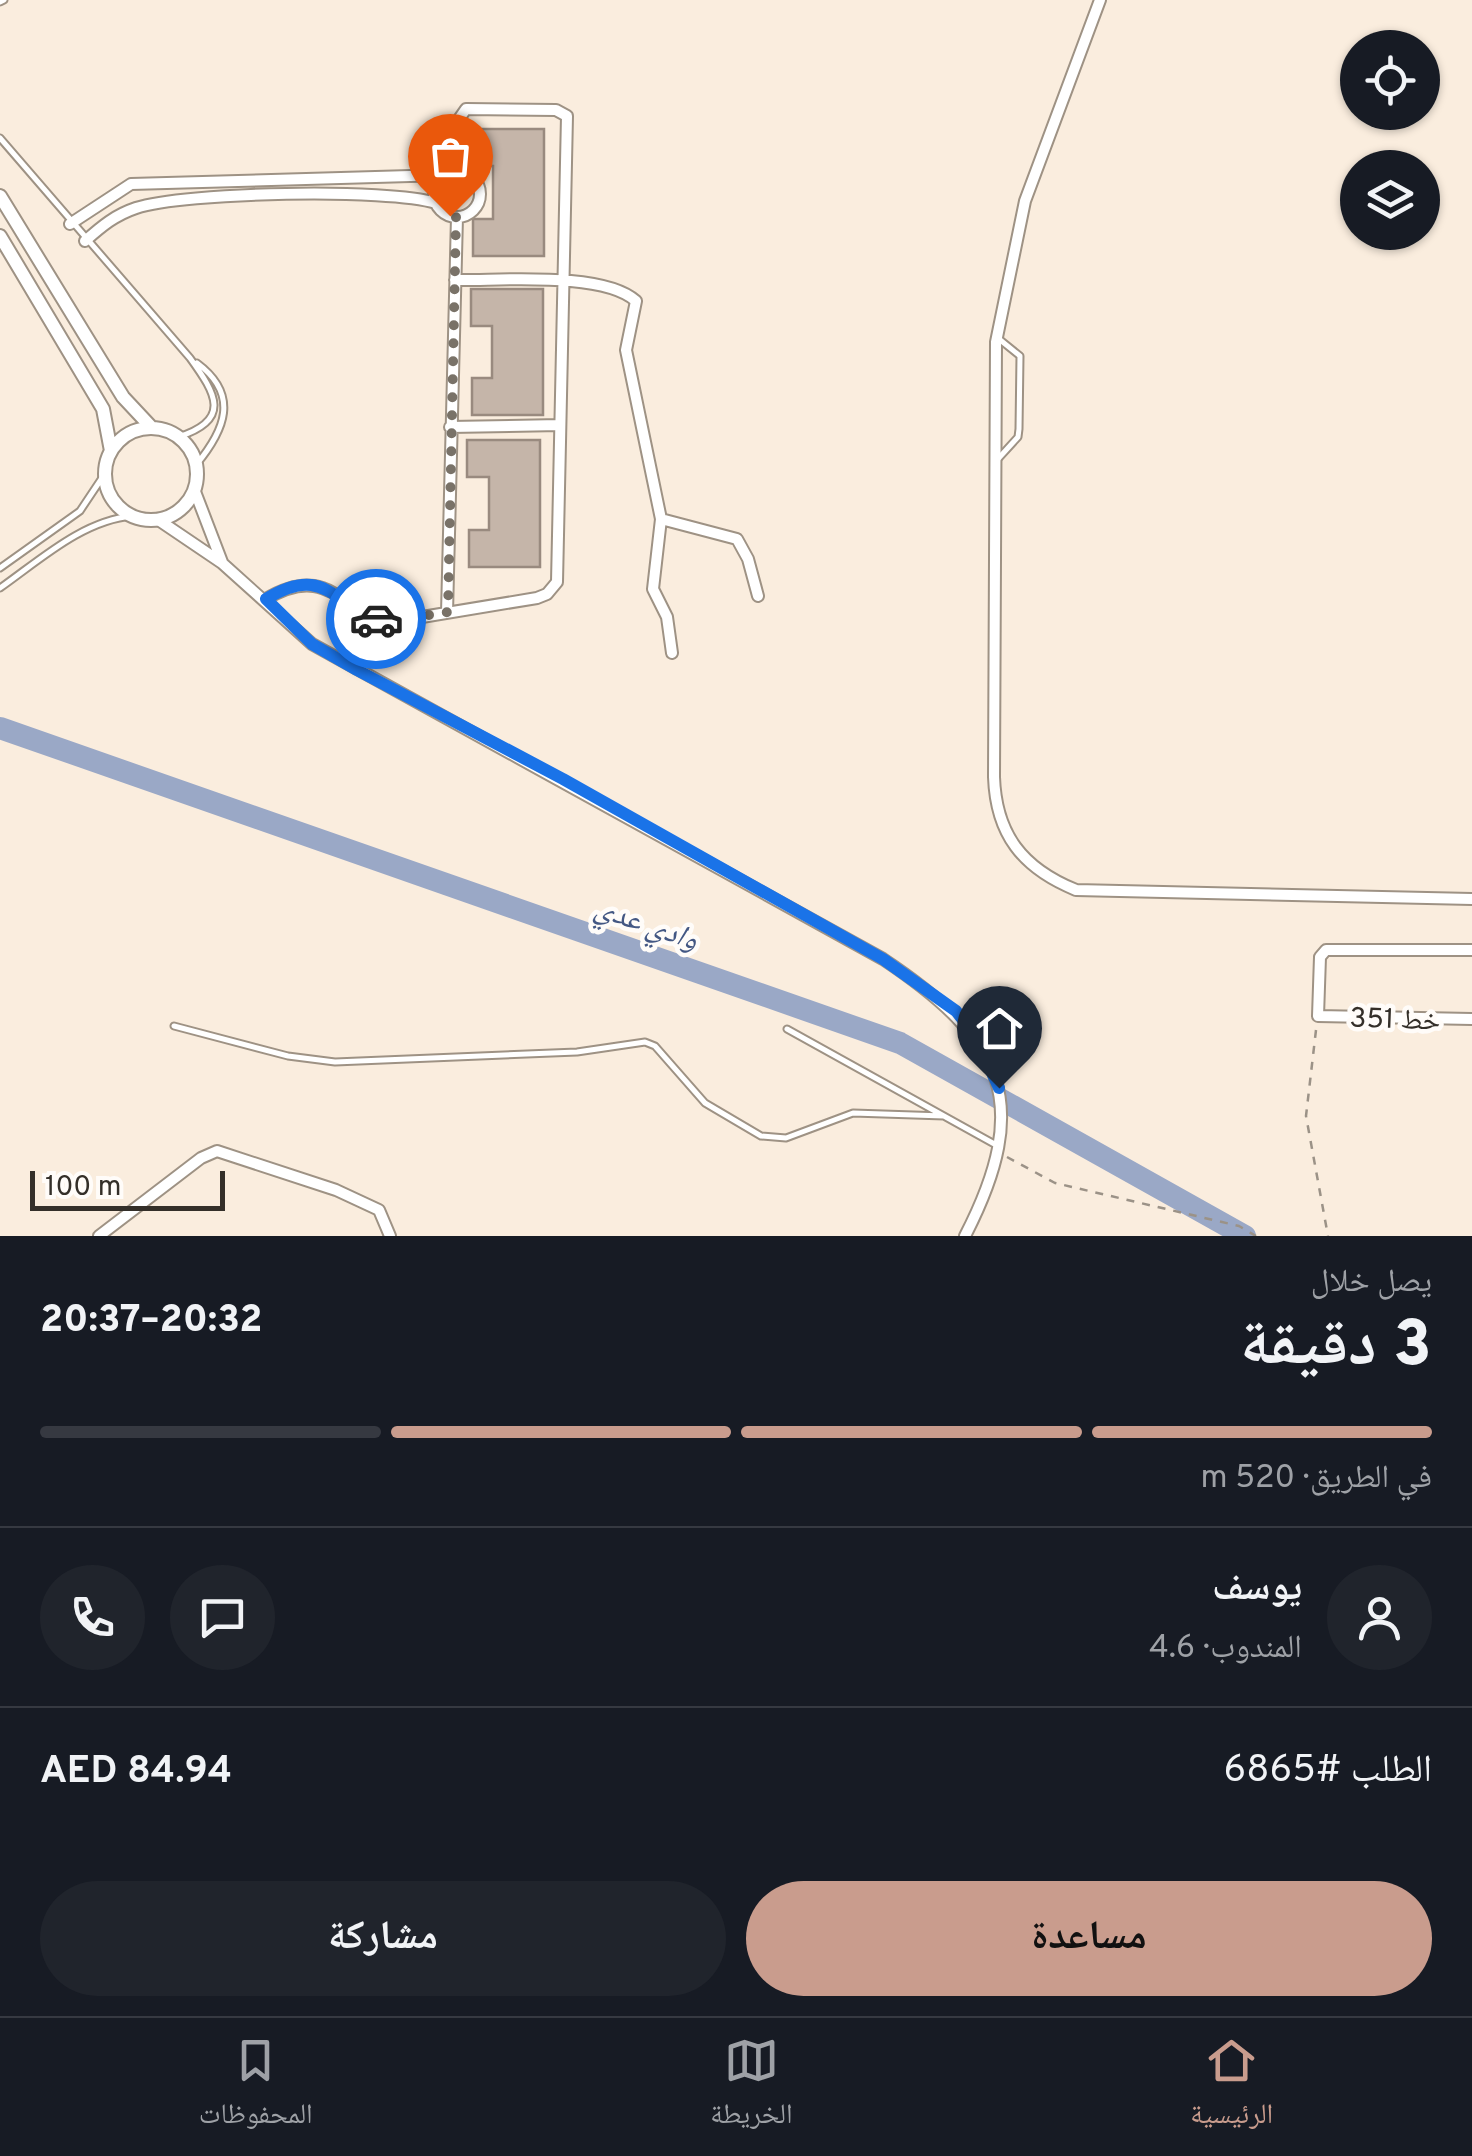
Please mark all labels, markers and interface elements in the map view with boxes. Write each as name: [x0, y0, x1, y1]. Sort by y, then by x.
map controls: [1340, 30, 1440, 250]
button: locate: [1340, 30, 1440, 130]
pin: [408, 114, 493, 217]
icon: bag: [423, 129, 478, 184]
button: layers: [1340, 150, 1440, 250]
courier: [326, 569, 426, 669]
icon: car: [349, 592, 404, 647]
water label: وادي عدي: [589, 890, 703, 963]
pin: [957, 986, 1042, 1089]
icon: home: [972, 1001, 1027, 1056]
street label: خط 351: [1349, 1001, 1441, 1041]
scale bar: [30, 1166, 225, 1210]
text: 100 m: [45, 1170, 121, 1206]
text: يصل خلال: [1311, 1263, 1432, 1303]
text: 20:32–20:37: [40, 1297, 263, 1346]
text: 3 دقيقة: [1240, 1307, 1432, 1389]
text: في الطريق · 520 m: [1201, 1459, 1432, 1499]
button: phone: [40, 1565, 145, 1670]
button: chat: [170, 1565, 275, 1670]
text: يوسف: [1212, 1565, 1302, 1614]
button: person: [1327, 1565, 1432, 1670]
text: المندوب · 4.6: [1149, 1629, 1302, 1669]
text: الطلب #6865: [1224, 1747, 1432, 1796]
text: AED 84.94: [40, 1748, 232, 1797]
button: مشاركة: [40, 1881, 726, 1996]
button: مساعدة: [746, 1881, 1432, 1996]
tab: المحفوظات: [199, 2033, 313, 2141]
tab: الخريطة: [710, 2033, 793, 2141]
tab: الرئيسية: [1190, 2033, 1273, 2141]

